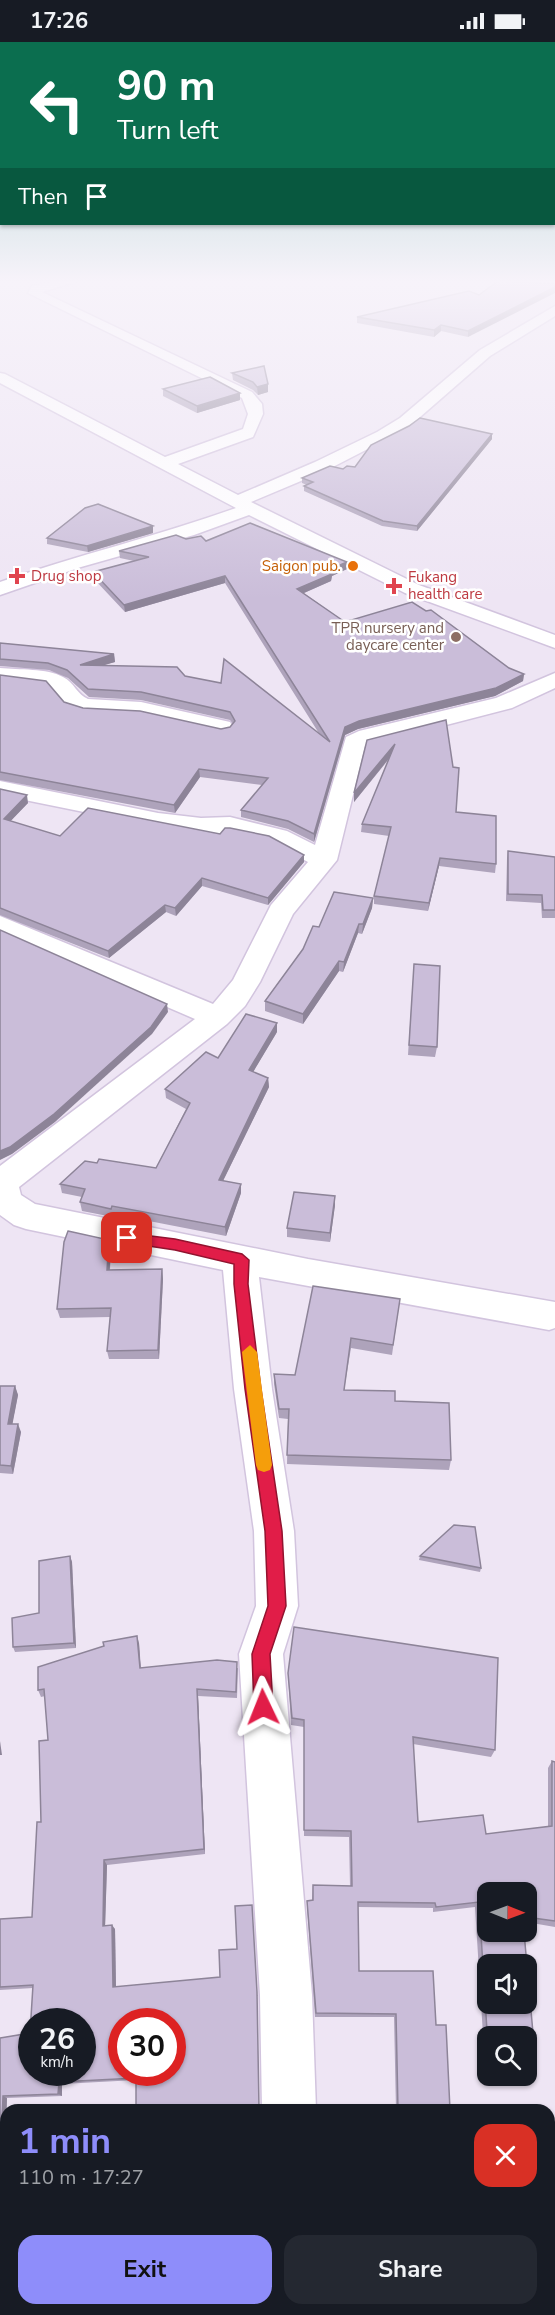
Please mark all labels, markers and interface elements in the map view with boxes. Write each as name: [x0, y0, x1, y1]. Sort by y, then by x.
text: 17:26: [30, 6, 88, 36]
text: 90 m: [117, 58, 216, 115]
icon: left: [18, 66, 96, 144]
text: Turn left: [117, 112, 218, 149]
icon: arrive: [80, 180, 113, 213]
text: Then: [18, 182, 68, 212]
place label: Saigon pub.: [262, 556, 341, 576]
marker: Saigon pub.: [346, 559, 360, 573]
place label: Drug shop: [31, 566, 102, 586]
marker: Drug shop: [8, 567, 26, 585]
place label: Fukang health care: [408, 567, 482, 604]
marker: Fukang health care: [385, 577, 403, 595]
place label: TPR nursery and daycare center: [332, 618, 445, 655]
marker: TPR nursery and daycare center: [449, 630, 463, 644]
pin: [101, 1212, 152, 1263]
icon: arrive: [110, 1221, 143, 1254]
position arrow: [231, 1675, 295, 1739]
north arrow: [477, 1882, 537, 1942]
map controls: [477, 1882, 537, 2086]
button: sound: [477, 1954, 537, 2014]
speed limit sign: 30: [108, 2008, 186, 2086]
text: 26: [39, 2019, 75, 2060]
button: search: [477, 2026, 537, 2086]
text: km/h: [40, 2052, 74, 2072]
text: 1 min: [18, 2117, 111, 2166]
button: close: [474, 2124, 537, 2187]
text: 110 m · 17:27: [18, 2164, 144, 2191]
button: Exit: [18, 2235, 272, 2304]
button: Share: [284, 2235, 537, 2304]

